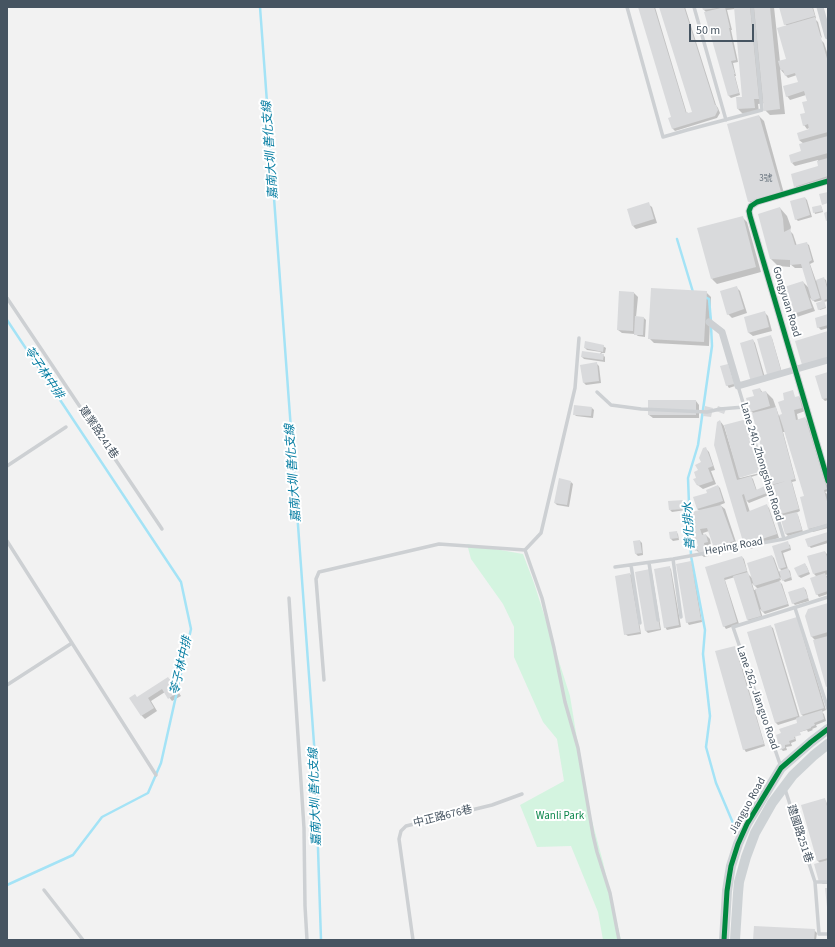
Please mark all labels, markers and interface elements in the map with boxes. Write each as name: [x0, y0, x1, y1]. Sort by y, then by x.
scale bar: [691, 16, 756, 42]
text: 50 m: [696, 22, 720, 39]
water label: 嘉南大圳 善化支線: [260, 100, 282, 200]
house number: 3號: [759, 174, 773, 184]
street label: Gongyuan Road: [769, 265, 803, 339]
water label: 苓子林中排: [20, 344, 66, 402]
street label: Lane 240, Zhongshan Road: [737, 401, 785, 523]
street label: 建業路241巷: [76, 404, 120, 462]
water label: 嘉南大圳 善化支線: [283, 423, 305, 523]
water label: 善化排水: [682, 502, 698, 550]
street label: Heping Road: [704, 535, 764, 559]
water label: 苓子林中排: [168, 635, 196, 697]
street label: Lane 262, Jianguo Road: [733, 644, 781, 752]
water label: 嘉南大圳 善化支線: [307, 748, 325, 846]
street label: Jianguo Road: [727, 775, 769, 837]
street label: 中正路676巷: [412, 803, 474, 831]
street label: 建國路251巷: [783, 803, 815, 865]
park label: Wanli Park: [536, 810, 584, 824]

